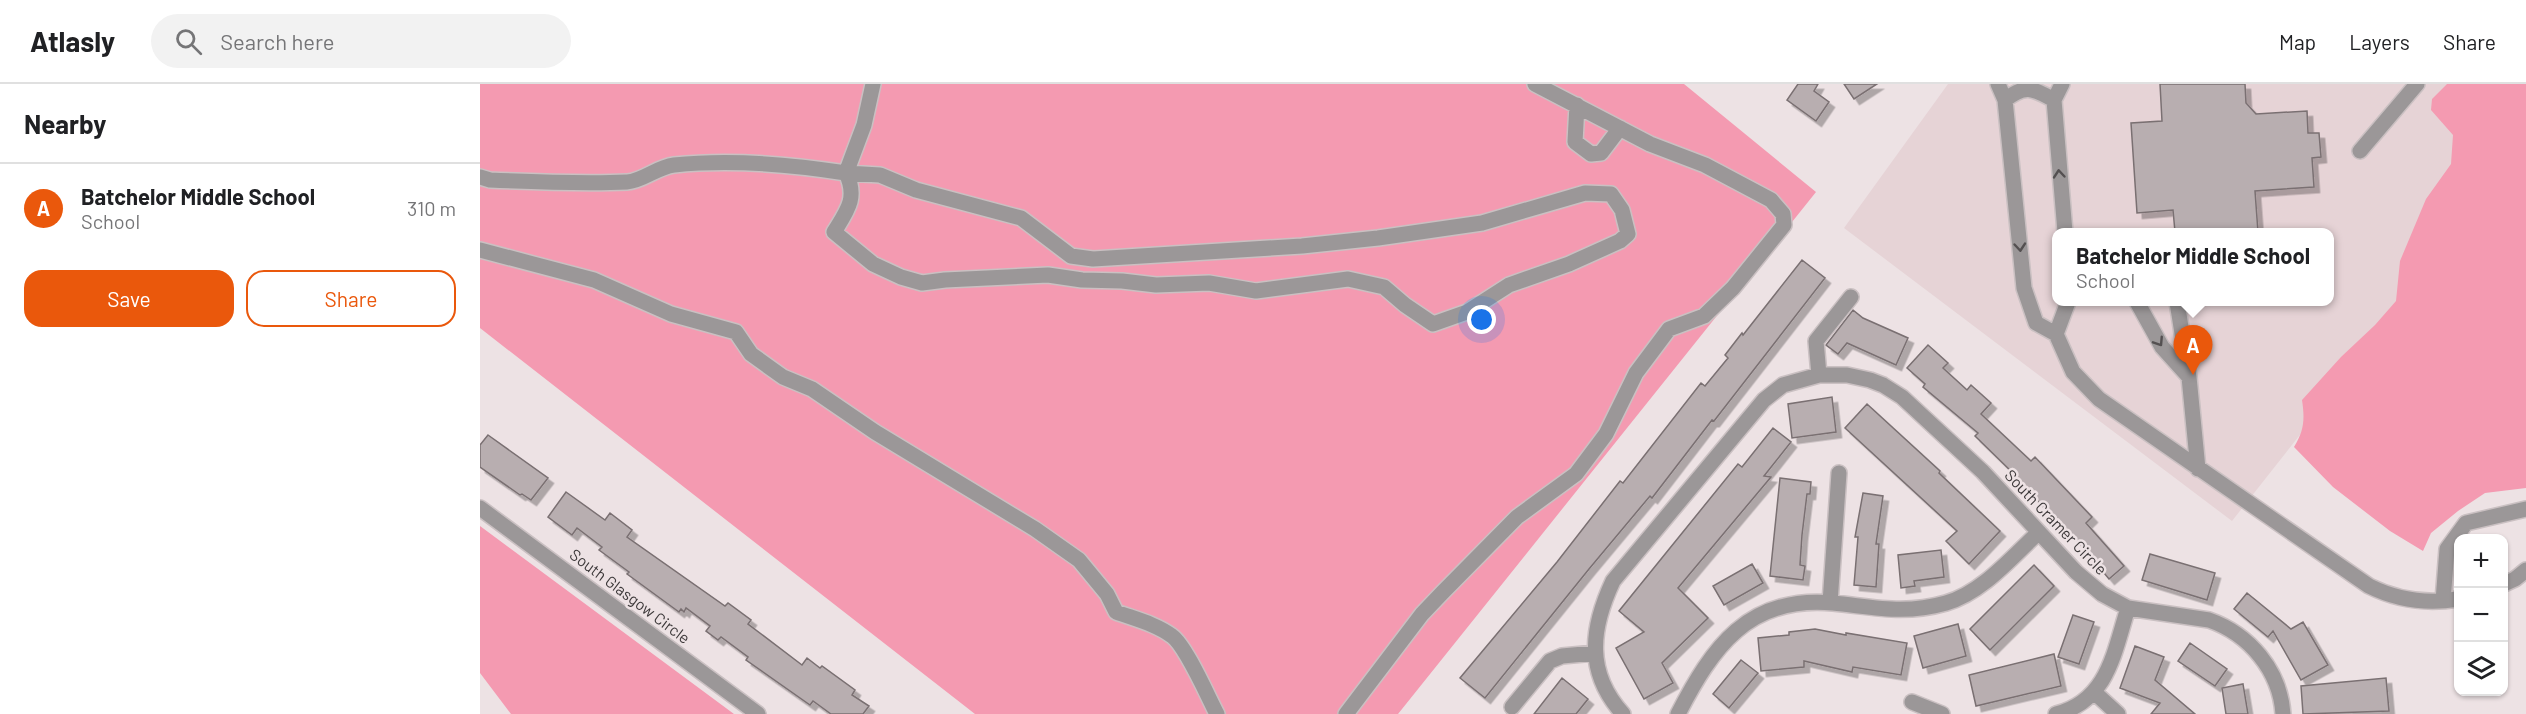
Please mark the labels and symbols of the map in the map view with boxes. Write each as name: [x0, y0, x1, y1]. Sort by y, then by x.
one-way arrow: [2053, 170, 2066, 179]
one-way arrow: [2013, 243, 2026, 252]
your location: [1467, 305, 1496, 334]
pin: A: [2174, 326, 2212, 375]
one-way arrow: [2152, 335, 2163, 346]
street label: South Cramer Circle: [2001, 465, 2111, 578]
street label: South Glasgow Circle: [567, 544, 694, 647]

